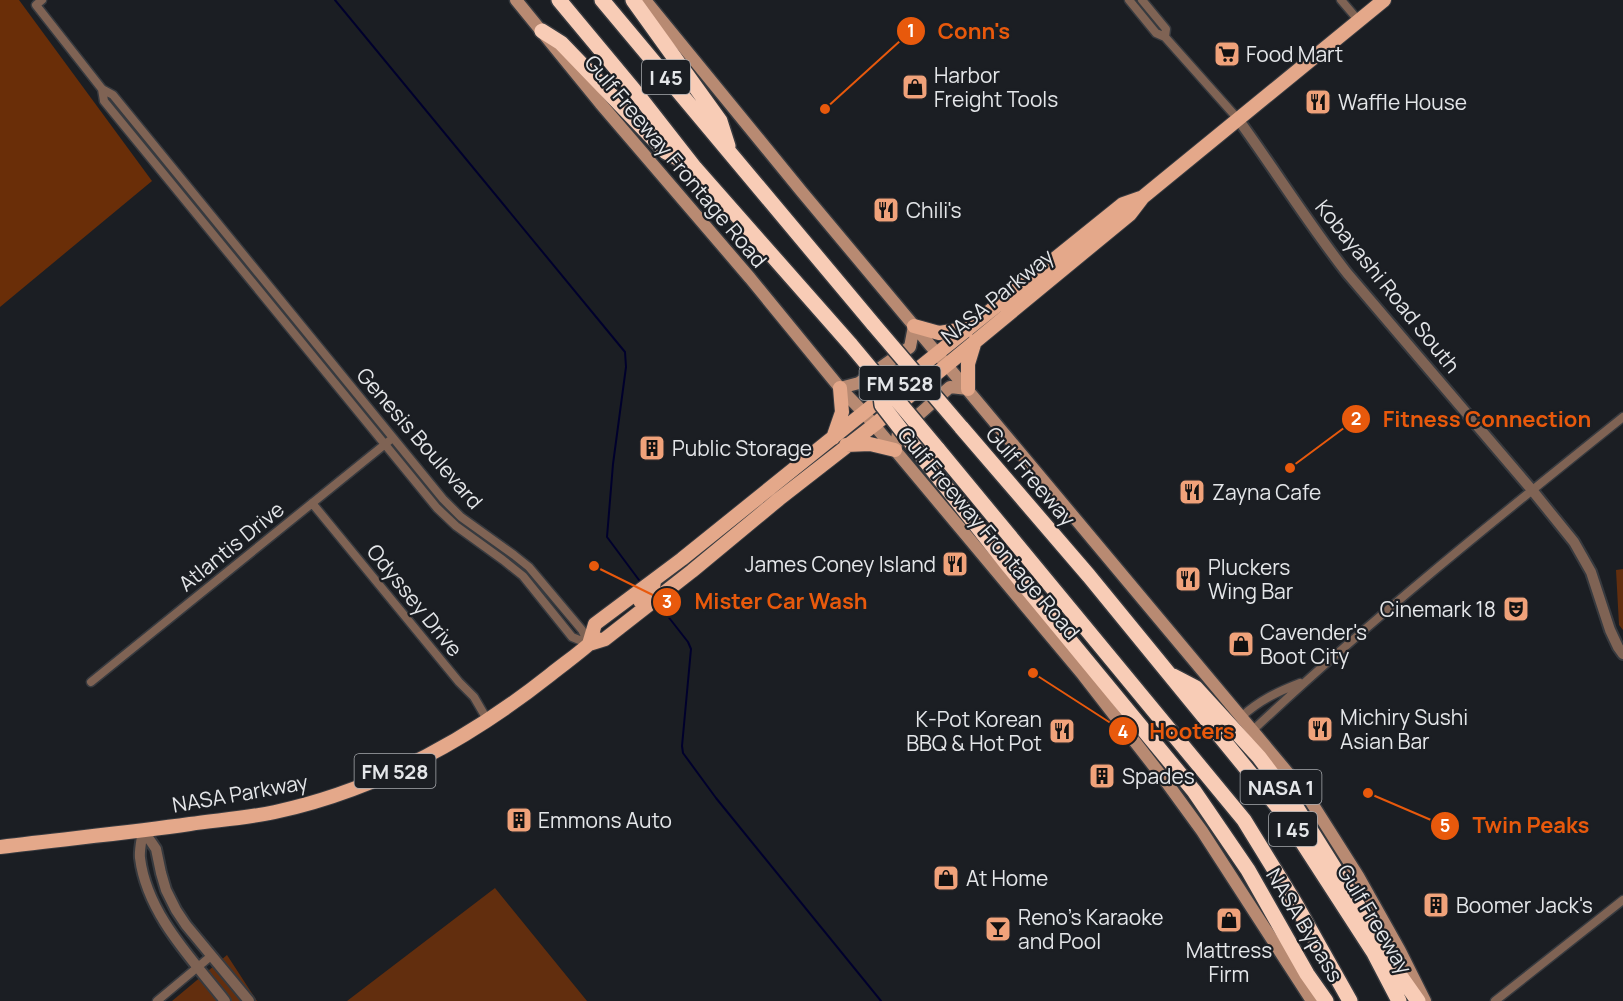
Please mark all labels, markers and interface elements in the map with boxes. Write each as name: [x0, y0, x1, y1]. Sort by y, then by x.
callout: Conn's: [896, 11, 1022, 51]
text: Conn's: [938, 16, 1010, 46]
text: 1: [907, 18, 915, 42]
supermarket icon: Food Mart: [1212, 39, 1242, 69]
place label: Food Mart: [1246, 40, 1343, 68]
street label: Gulf Freeway Frontage Road: [579, 49, 773, 273]
road number: I 45: [642, 60, 690, 94]
place label: Harbor Freight Tools: [934, 61, 1058, 113]
shop icon: Harbor Freight Tools: [900, 72, 930, 102]
restaurant icon: Waffle House: [1303, 87, 1333, 117]
place label: Waffle House: [1338, 88, 1467, 116]
street label: Kobayashi Road South: [1309, 194, 1467, 378]
restaurant icon: Chili's: [871, 195, 901, 225]
place label: Chili's: [906, 196, 961, 224]
street label: NASA Parkway: [935, 242, 1059, 350]
street label: Genesis Boulevard: [351, 361, 489, 515]
road number: FM 528: [860, 366, 940, 400]
callout: Fitness Connection: [1341, 399, 1603, 439]
text: Fitness Connection: [1383, 404, 1591, 434]
text: 2: [1351, 406, 1361, 430]
street label: Gulf Freeway: [980, 420, 1082, 532]
street label: Gulf Freeway Frontage Road: [892, 421, 1086, 645]
building icon: Public Storage: [637, 433, 667, 463]
place label: Public Storage: [672, 434, 812, 462]
restaurant icon: Zayna Cafe: [1177, 477, 1207, 507]
place label: Zayna Cafe: [1212, 478, 1321, 506]
street label: Atlantis Drive: [172, 495, 290, 597]
street label: Odyssey Drive: [361, 538, 469, 662]
restaurant icon: James Coney Island: [940, 549, 970, 579]
place label: James Coney Island: [745, 550, 936, 578]
place label: Pluckers Wing Bar: [1208, 553, 1294, 605]
restaurant icon: Pluckers Wing Bar: [1173, 564, 1203, 594]
callout: Mister Car Wash: [652, 582, 879, 622]
text: Mister Car Wash: [694, 586, 868, 616]
text: 3: [662, 589, 672, 613]
theatre icon: Cinemark 18: [1501, 594, 1531, 624]
place label: Cinemark 18: [1380, 595, 1496, 623]
place label: Cavender's Boot City: [1260, 618, 1367, 670]
shop icon: Cavender's Boot City: [1226, 629, 1256, 659]
place label: Michiry Sushi Asian Bar: [1340, 703, 1468, 755]
place label: K-Pot Korean BBQ & Hot Pot: [906, 705, 1042, 757]
callout: Hooters: [1108, 711, 1247, 751]
restaurant icon: Michiry Sushi Asian Bar: [1305, 714, 1335, 744]
restaurant icon: K-Pot Korean BBQ & Hot Pot: [1047, 716, 1077, 746]
text: Hooters: [1149, 716, 1235, 746]
text: 4: [1118, 719, 1129, 743]
road number: FM 528: [354, 754, 436, 788]
building icon: Spades: [1087, 761, 1117, 791]
place label: Spades: [1122, 762, 1195, 790]
street label: NASA Parkway: [170, 767, 310, 819]
road number: NASA 1: [1240, 770, 1322, 804]
building icon: Emmons Auto: [504, 805, 534, 835]
place label: Emmons Auto: [538, 806, 672, 834]
callout: Twin Peaks: [1430, 806, 1601, 846]
text: Twin Peaks: [1472, 810, 1590, 840]
road number: I 45: [1269, 812, 1317, 846]
text: 5: [1440, 813, 1450, 837]
street label: Gulf Freeway: [1331, 859, 1419, 979]
shop icon: At Home: [931, 863, 961, 893]
street label: NASA Bypass: [1260, 863, 1350, 987]
place label: At Home: [966, 864, 1048, 892]
building icon: Boomer Jack's: [1421, 890, 1451, 920]
place label: Boomer Jack's: [1456, 891, 1593, 919]
place label: Reno's Karaoke and Pool: [1018, 903, 1164, 955]
shop icon: Mattress Firm: [1214, 905, 1244, 935]
bar icon: Reno's Karaoke and Pool: [983, 914, 1013, 944]
place label: Mattress Firm: [1186, 936, 1272, 988]

